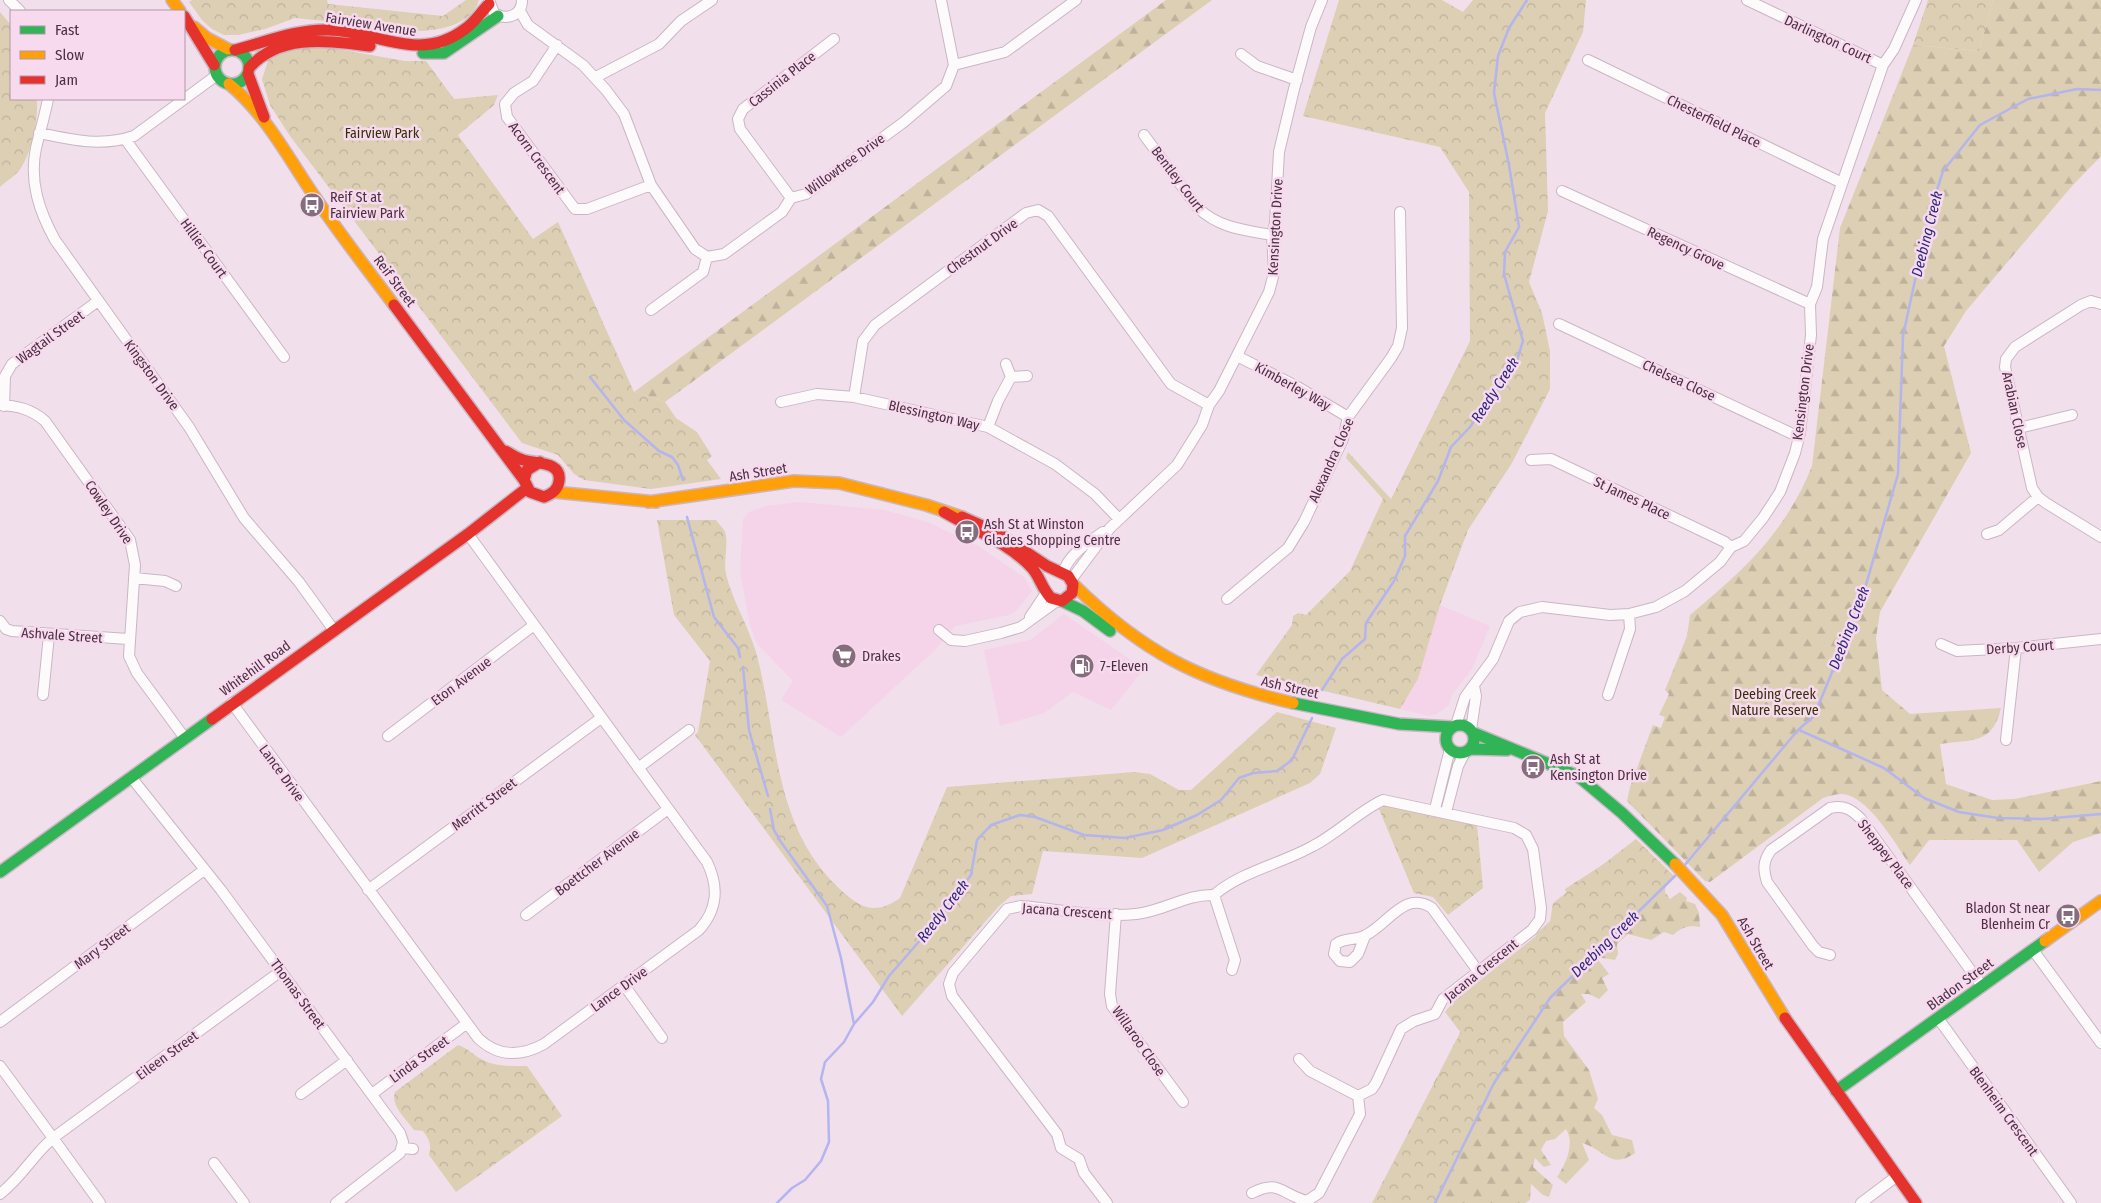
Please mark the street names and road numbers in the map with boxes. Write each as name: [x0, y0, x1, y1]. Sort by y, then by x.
street label: Fairview Avenue: [324, 9, 418, 40]
street label: Darlington Court: [1781, 12, 1874, 67]
street label: Cassinia Place: [745, 48, 819, 111]
street label: Chesterfield Place: [1664, 91, 1764, 152]
street label: Acorn Crescent: [505, 119, 569, 198]
street label: Willowtree Drive: [802, 130, 888, 199]
street label: Bentley Court: [1148, 143, 1208, 216]
street label: Kensington Drive: [1264, 178, 1287, 276]
street label: Hillier Court: [176, 215, 231, 282]
street label: Chestnut Drive: [943, 215, 1021, 278]
street label: Regency Grove: [1644, 223, 1727, 274]
street label: Reif Street: [370, 252, 420, 311]
street label: Wagtail Street: [13, 307, 88, 368]
street label: Kingston Drive: [120, 337, 183, 414]
street label: Kensington Drive: [1789, 343, 1818, 441]
street label: Chelsea Close: [1640, 356, 1718, 405]
street label: Kimberley Way: [1252, 359, 1334, 415]
street label: Arabian Close: [1998, 370, 2031, 450]
street label: Blessington Way: [887, 397, 982, 434]
street label: Alexandra Close: [1305, 415, 1358, 505]
street label: Ash Street: [728, 459, 789, 485]
street label: St James Place: [1591, 473, 1673, 524]
street label: Cowley Drive: [81, 477, 136, 547]
street label: Ashvale Street: [21, 624, 104, 647]
street label: Whitehill Road: [217, 637, 294, 700]
street label: Derby Court: [1986, 637, 2055, 658]
street label: Eton Avenue: [428, 653, 495, 710]
street label: Ash Street: [1260, 673, 1321, 702]
street label: Lance Drive: [255, 742, 308, 805]
street label: Merritt Street: [448, 774, 521, 834]
street label: Sheppey Place: [1854, 816, 1917, 893]
street label: Boettcher Avenue: [552, 825, 643, 900]
street label: Jacana Crescent: [1022, 900, 1113, 923]
street label: Ash Street: [1734, 914, 1778, 973]
street label: Mary Street: [71, 920, 134, 973]
street label: Jacana Crescent: [1441, 935, 1522, 1005]
street label: Bladon Street: [1924, 954, 1997, 1014]
street label: Thomas Street: [266, 956, 329, 1033]
street label: Lance Drive: [588, 963, 651, 1016]
street label: Willaroo Close: [1108, 1003, 1169, 1080]
street label: Eileen Street: [133, 1027, 202, 1084]
street label: Linda Street: [386, 1032, 453, 1087]
street label: Blenheim Crescent: [1965, 1063, 2042, 1160]

